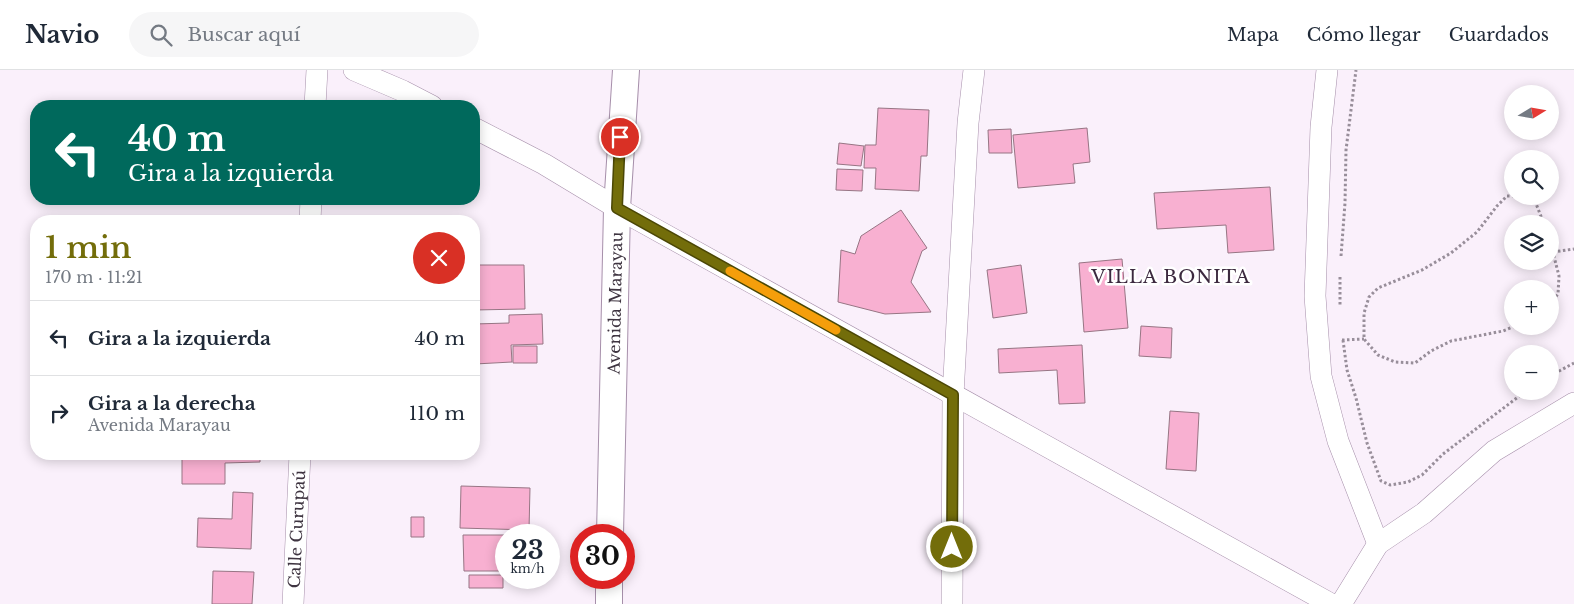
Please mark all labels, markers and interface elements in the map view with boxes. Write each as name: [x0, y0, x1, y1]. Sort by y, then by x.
search box: [129, 12, 479, 57]
text: Navio: [25, 20, 99, 49]
icon: search: [147, 21, 175, 49]
text: Buscar aquí: [187, 23, 300, 46]
text: Mapa: [1227, 24, 1279, 46]
text: Cómo llegar: [1307, 24, 1421, 46]
text: Guardados: [1449, 24, 1549, 46]
north arrow: [1504, 85, 1559, 140]
map controls: [1504, 85, 1559, 400]
pin: [599, 116, 641, 158]
text: 40 m: [128, 117, 226, 160]
icon: left: [45, 120, 110, 185]
icon: arrive: [606, 123, 634, 151]
button: search: [1504, 150, 1559, 205]
text: Gira a la izquierda: [128, 160, 333, 187]
button: layers: [1504, 215, 1559, 270]
text: 1 min: [45, 229, 131, 266]
street label: Avenida Marayau: [603, 231, 626, 376]
button: close: [413, 232, 465, 284]
district label: VILLA BONITA: [1090, 266, 1251, 288]
text: 170 m · 11:21: [45, 267, 143, 287]
button: +: [1504, 280, 1559, 335]
icon: left: [45, 324, 73, 352]
text: Gira a la izquierda: [88, 327, 271, 350]
text: 40 m: [414, 327, 465, 350]
button: −: [1504, 345, 1559, 400]
text: Gira a la derecha: [88, 392, 256, 415]
icon: right: [45, 399, 73, 427]
text: 110 m: [409, 402, 465, 425]
text: Avenida Marayau: [88, 415, 231, 435]
street label: Calle Curupaú: [284, 469, 309, 589]
position arrow: [925, 520, 977, 572]
speed limit sign: 30: [570, 524, 635, 589]
text: 23: [511, 535, 544, 566]
text: km/h: [510, 561, 545, 576]

